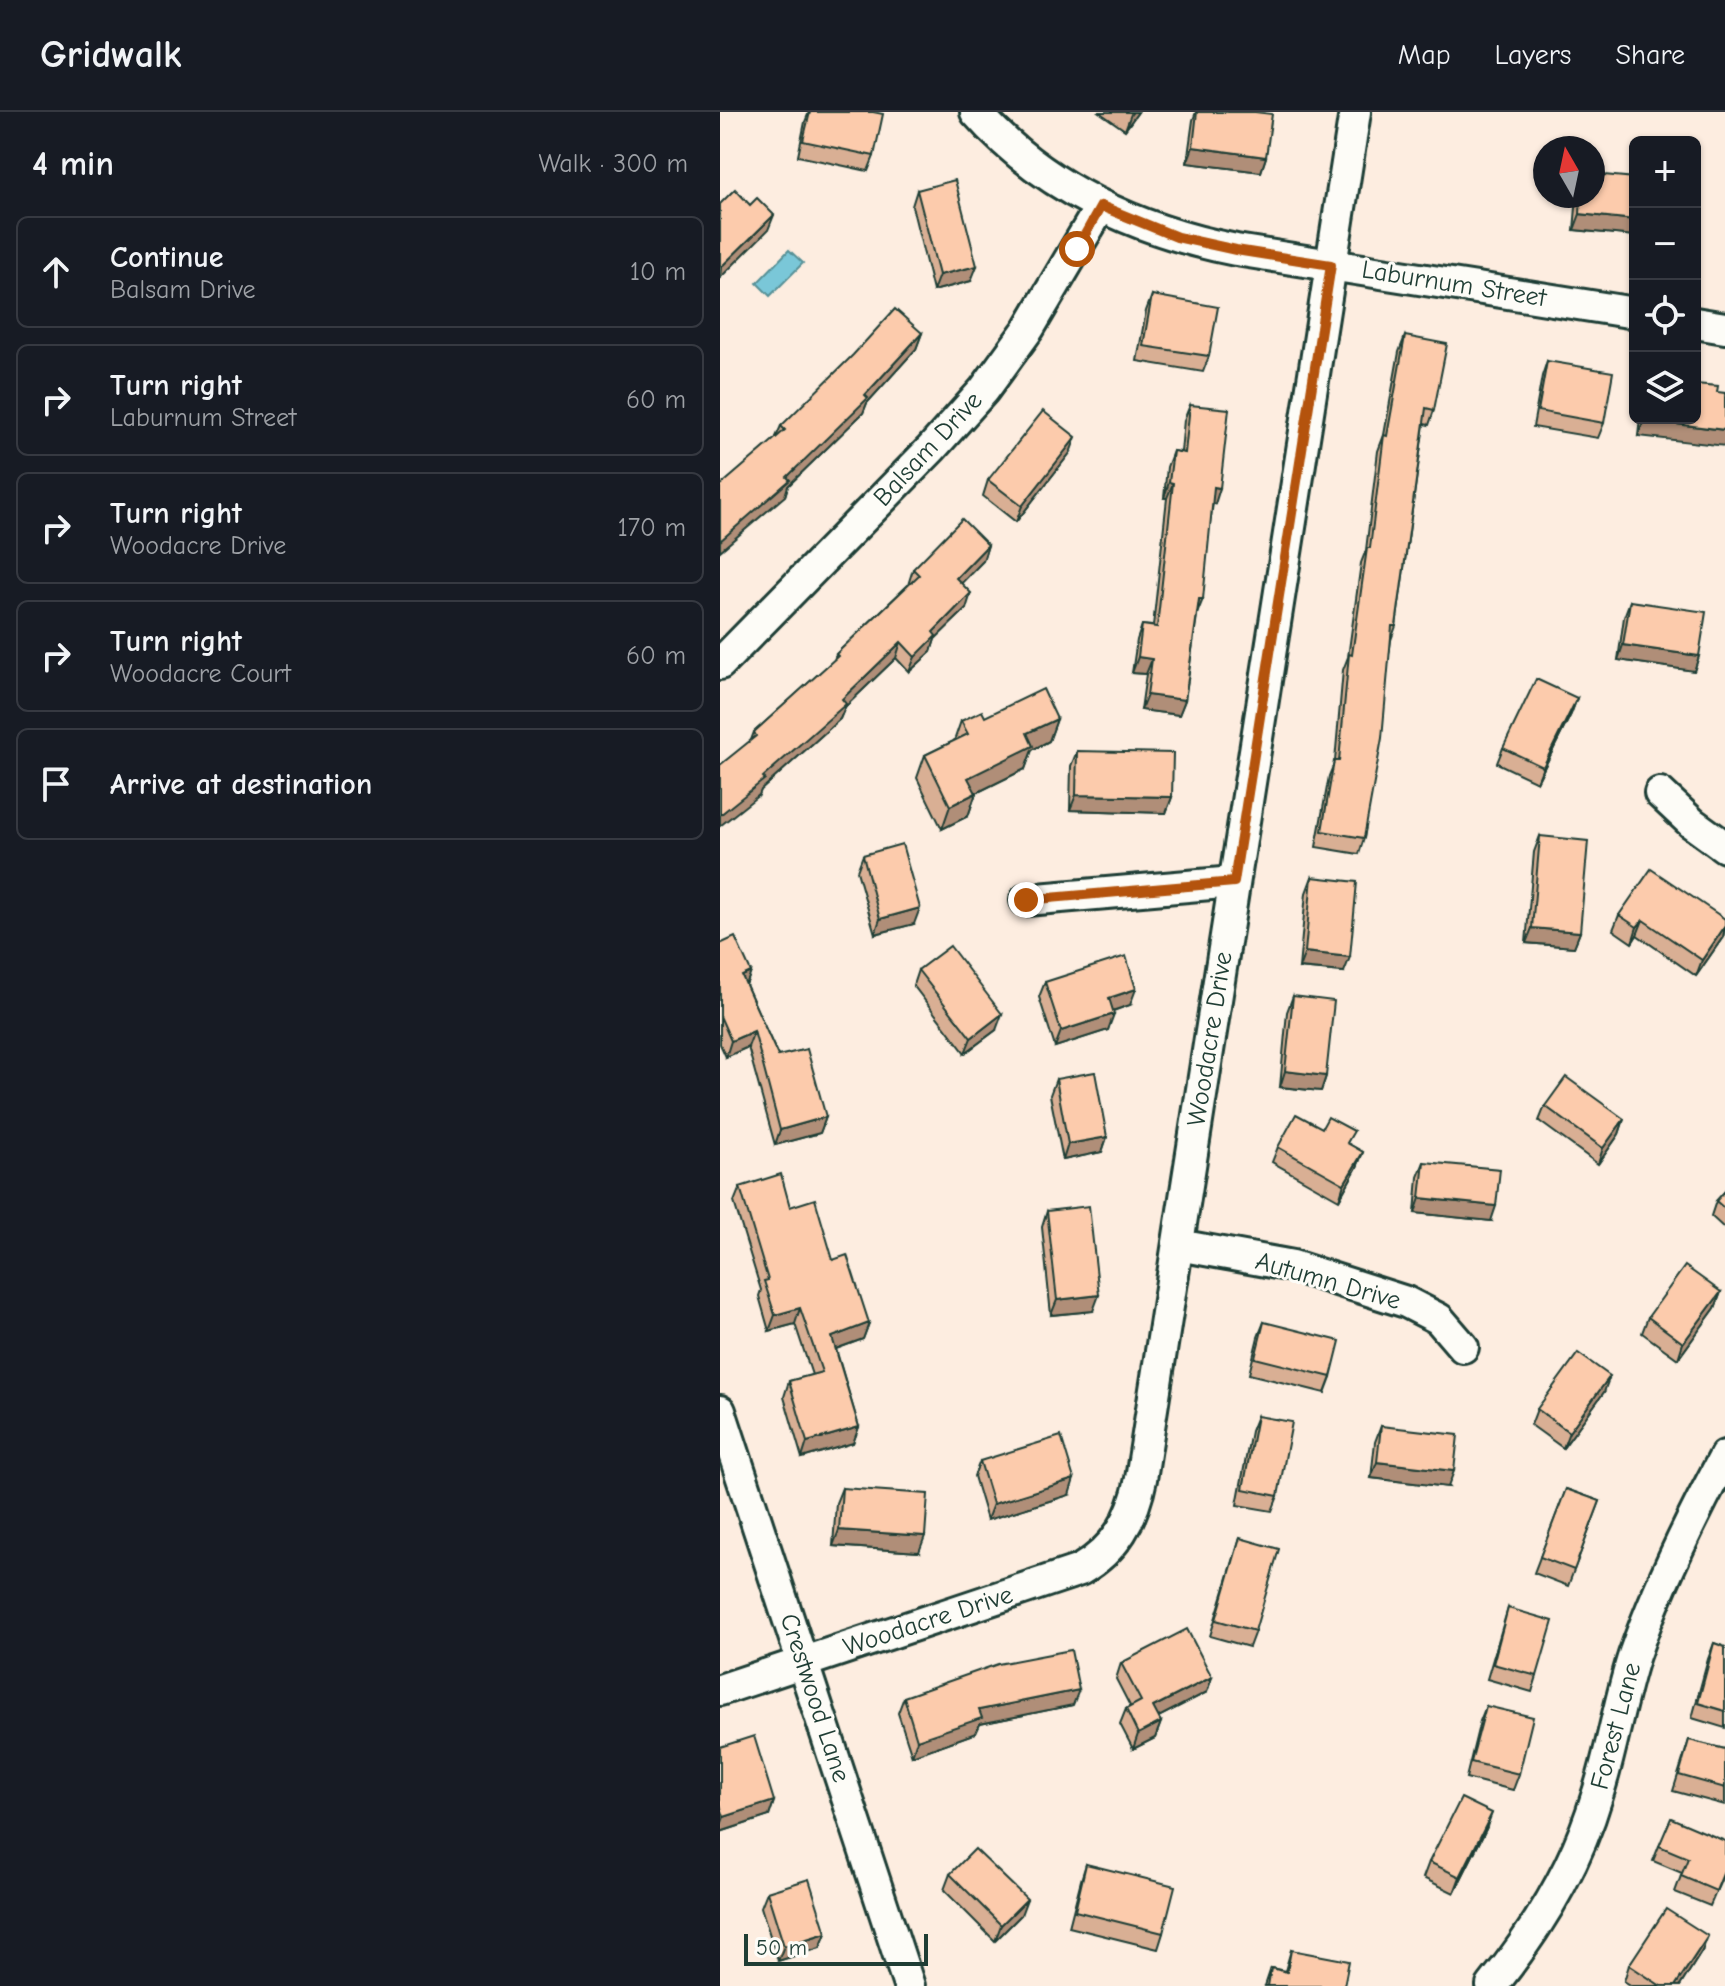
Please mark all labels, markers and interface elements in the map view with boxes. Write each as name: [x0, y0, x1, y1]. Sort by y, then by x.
text: Gridwalk: [40, 33, 182, 77]
text: Map: [1398, 39, 1451, 71]
text: Layers: [1495, 39, 1571, 71]
text: Share: [1615, 39, 1685, 71]
north arrow: [1533, 136, 1605, 208]
map controls: [1629, 136, 1701, 424]
button: +: [1629, 136, 1701, 208]
text: 4 min: [32, 144, 114, 184]
text: Walk · 300 m: [539, 149, 688, 179]
button: −: [1629, 208, 1701, 280]
route start: [1059, 231, 1095, 267]
text: Continue: [110, 240, 224, 275]
icon: ahead: [34, 250, 78, 294]
street label: Laburnum Street: [1360, 255, 1550, 314]
text: 10 m: [630, 257, 686, 287]
text: Balsam Drive: [110, 275, 256, 305]
button: locate: [1629, 280, 1701, 352]
button: layers: [1629, 352, 1701, 424]
text: Turn right: [110, 368, 242, 403]
icon: right: [34, 378, 78, 422]
text: 60 m: [626, 385, 686, 415]
street label: Balsam Drive: [867, 386, 989, 512]
text: Laburnum Street: [110, 403, 296, 433]
text: Turn right: [110, 496, 242, 531]
icon: right: [34, 506, 78, 550]
text: 170 m: [617, 513, 686, 543]
text: Woodacre Drive: [110, 531, 286, 561]
text: Turn right: [110, 624, 242, 659]
icon: right: [34, 634, 78, 678]
text: 60 m: [626, 641, 686, 671]
text: Woodacre Court: [110, 659, 291, 689]
icon: arrive: [34, 762, 78, 806]
text: Arrive at destination: [110, 767, 372, 802]
route end: [1008, 882, 1044, 918]
street label: Woodacre Drive: [1181, 950, 1239, 1128]
street label: Autumn Drive: [1252, 1246, 1404, 1316]
street label: Woodacre Drive: [840, 1580, 1016, 1662]
street label: Crestwood Lane: [774, 1610, 856, 1786]
street label: Forest Lane: [1585, 1659, 1647, 1793]
scale bar: [744, 1930, 928, 1966]
text: 50 m: [756, 1935, 807, 1961]

